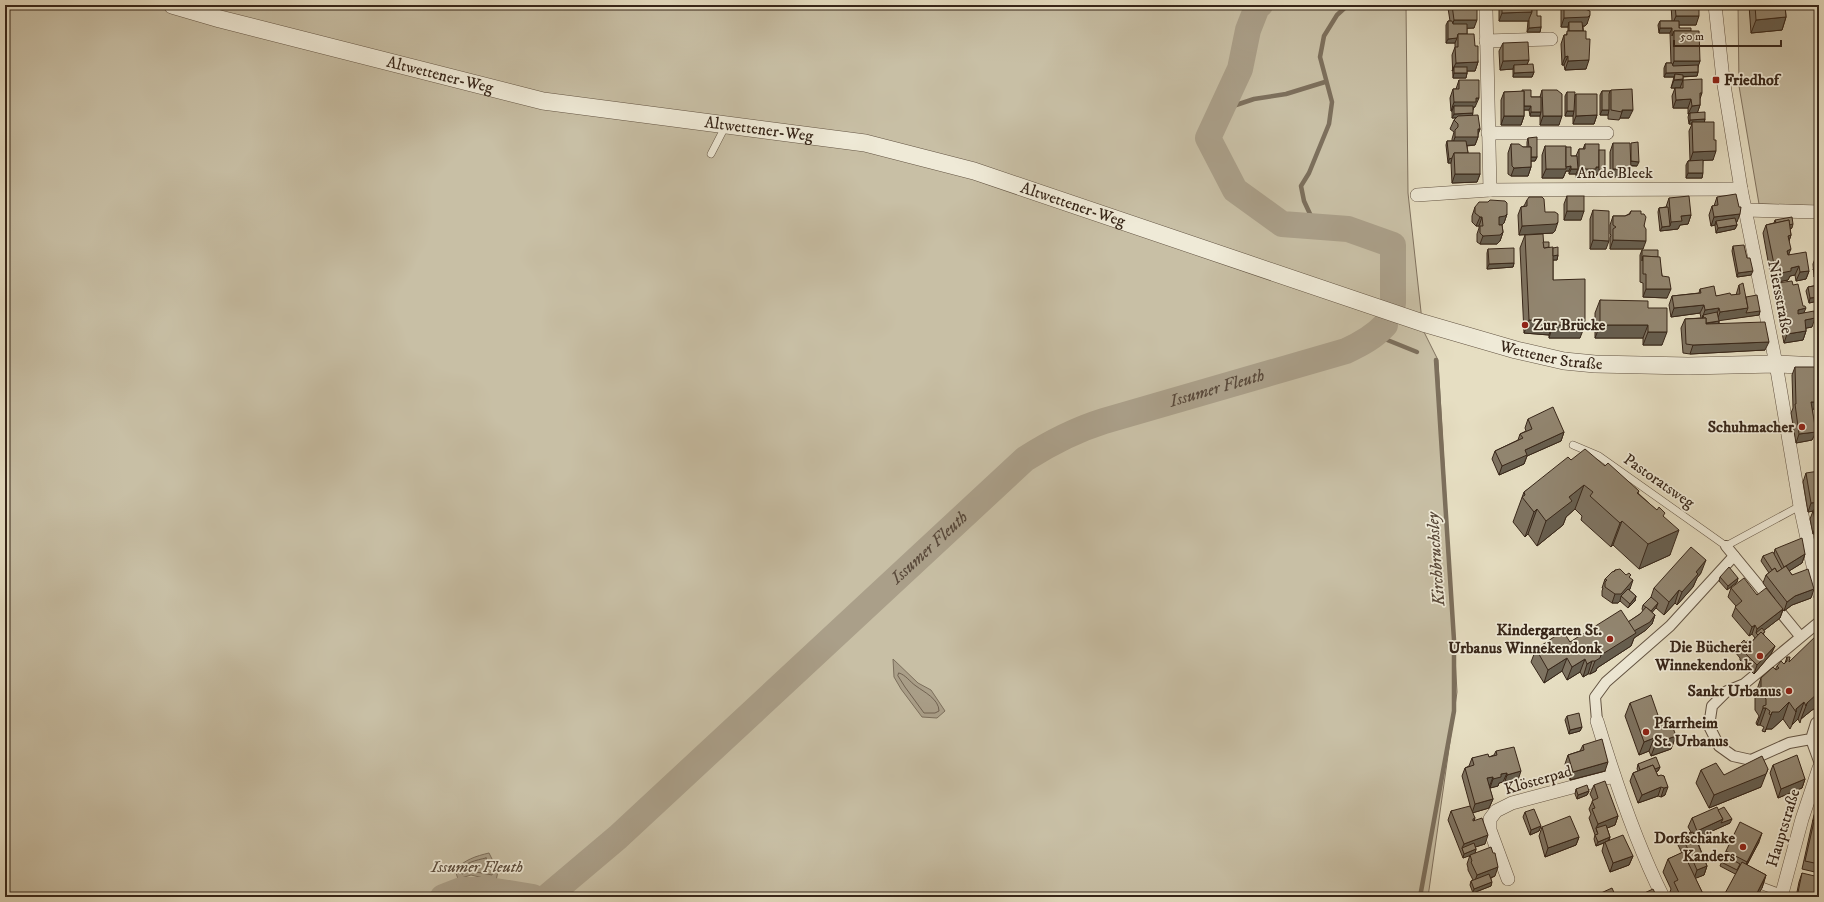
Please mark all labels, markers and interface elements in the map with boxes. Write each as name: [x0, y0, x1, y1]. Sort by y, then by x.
scale bar: [1674, 22, 1781, 48]
text: 50 m: [1680, 29, 1704, 44]
street label: Altwettener-Weg: [385, 52, 496, 98]
place label: Friedhof: [1724, 70, 1782, 90]
marker: Friedhof: [1711, 75, 1721, 85]
street label: Altwettener-Weg: [703, 112, 815, 146]
street label: An de Bleek: [1577, 163, 1653, 183]
street label: Altwettener-Weg: [1018, 177, 1128, 232]
street label: Niersstraße: [1763, 259, 1797, 336]
place label: Zur Brücke: [1533, 315, 1606, 335]
marker: Zur Brücke: [1520, 320, 1530, 330]
street label: Wettener Straße: [1496, 336, 1603, 374]
water label: Issumer Fleuth: [1166, 364, 1267, 413]
place label: Schuhmacher: [1708, 417, 1795, 437]
marker: Schuhmacher: [1797, 422, 1807, 432]
street label: Pastoratsweg: [1620, 449, 1699, 513]
water label: Issumer Fleuth: [885, 506, 973, 590]
water label: Kirchbruchsley: [1422, 510, 1450, 608]
place label: Kindergarten St. Urbanus Winnekendonk: [1448, 620, 1603, 658]
marker: Kindergarten St. Urbanus Winnekendonk: [1605, 634, 1615, 644]
place label: Die Bücherei Winnekendonk: [1654, 637, 1753, 675]
marker: Die Bücherei Winnekendonk: [1755, 651, 1765, 661]
place label: Sankt Urbanus: [1688, 681, 1782, 701]
marker: Sankt Urbanus: [1784, 686, 1794, 696]
place label: Pfarrheim St. Urbanus: [1654, 713, 1729, 751]
marker: Pfarrheim St. Urbanus: [1641, 727, 1651, 737]
street label: Klösterpad: [1502, 761, 1574, 799]
street label: Hauptstraße: [1762, 786, 1804, 869]
place label: Dorfschänke Kanders: [1654, 828, 1736, 866]
marker: Dorfschänke Kanders: [1738, 842, 1748, 852]
park label: Issumer Fleuth: [430, 857, 523, 877]

